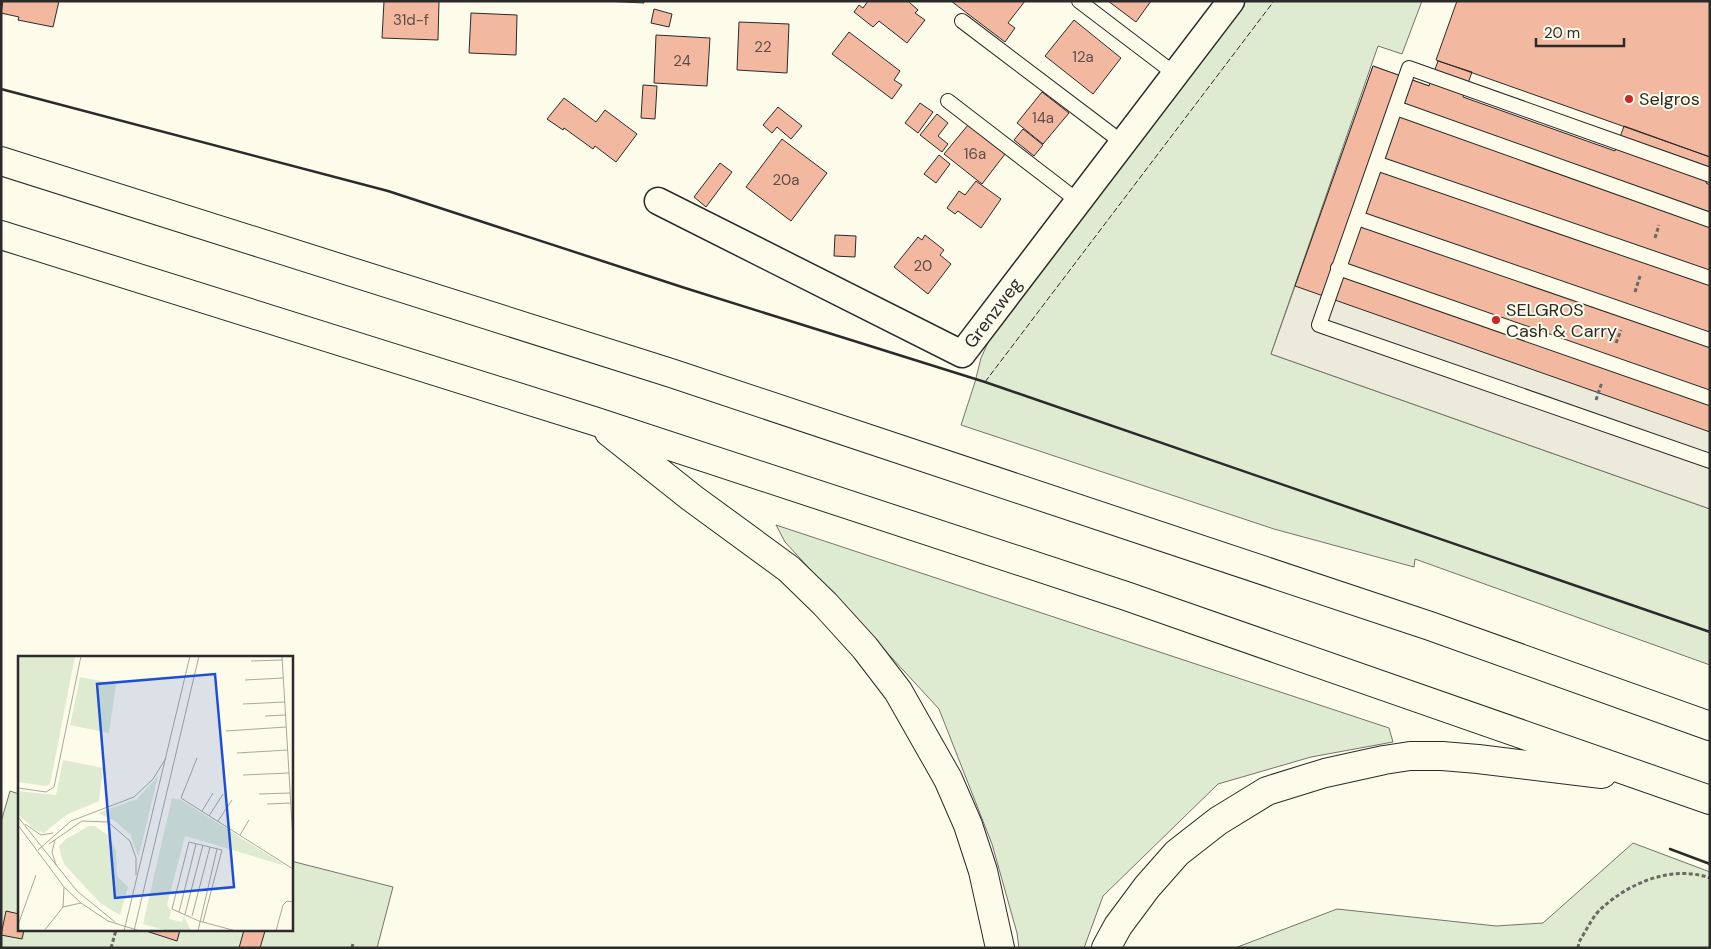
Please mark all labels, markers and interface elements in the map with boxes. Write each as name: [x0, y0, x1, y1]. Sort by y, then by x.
house number: 31d-f: [393, 10, 429, 30]
scale bar: [1536, 15, 1624, 47]
text: 20 m: [1544, 23, 1580, 43]
house number: 22: [754, 37, 772, 57]
house number: 12a: [1072, 47, 1094, 67]
house number: 24: [673, 51, 691, 71]
place label: Selgros: [1639, 87, 1700, 111]
marker: Selgros: [1623, 93, 1635, 105]
house number: 14a: [1032, 108, 1054, 128]
house number: 16a: [964, 144, 986, 164]
house number: 20a: [773, 170, 799, 190]
house number: 20: [914, 256, 932, 276]
street label: Grenzweg: [959, 273, 1027, 353]
place label: SELGROS Cash & Carry: [1506, 298, 1617, 343]
marker: SELGROS Cash & Carry: [1490, 314, 1502, 326]
inset map: [18, 656, 292, 932]

